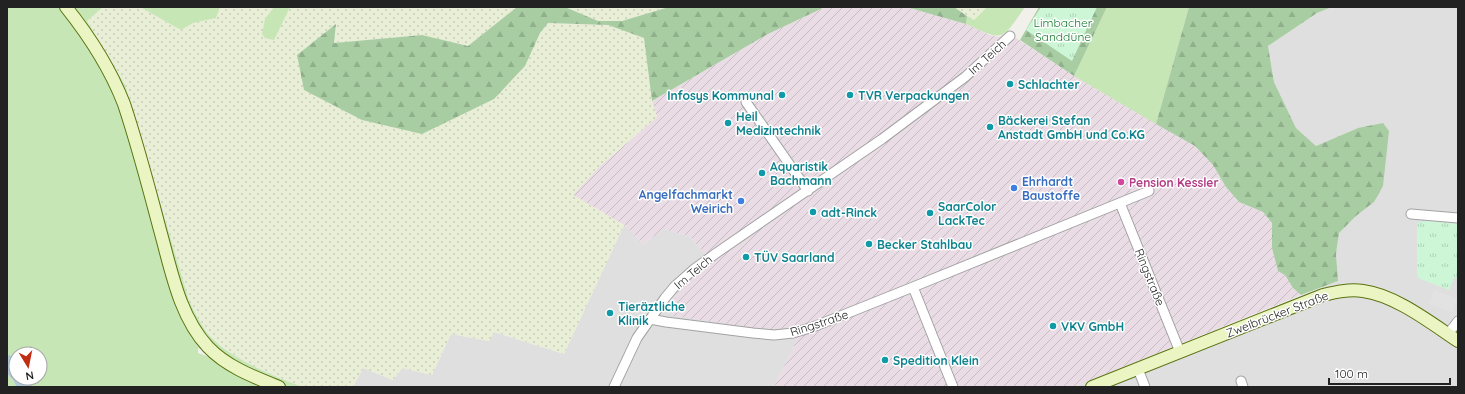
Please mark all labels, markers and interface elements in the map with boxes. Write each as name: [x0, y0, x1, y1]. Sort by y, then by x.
park label: Limbacher Sanddüne: [1034, 15, 1093, 44]
street label: Im Teich: [965, 36, 1009, 78]
place label: Schlachter: [1018, 77, 1080, 92]
marker: Schlachter: [1005, 79, 1015, 89]
place label: Infosys Kommunal: [667, 88, 774, 103]
place label: TVR Verpackungen: [858, 88, 969, 103]
marker: Infosys Kommunal: [777, 90, 787, 100]
marker: TVR Verpackungen: [845, 90, 855, 100]
place label: Heil Medizintechnik: [736, 109, 821, 138]
place label: Bäckerei Stefan Anstadt GmbH und Co.KG: [998, 113, 1145, 142]
marker: Heil Medizintechnik: [723, 118, 733, 128]
marker: Bäckerei Stefan Anstadt GmbH und Co.KG: [985, 122, 995, 132]
place label: Aquaristik Bachmann: [770, 159, 832, 188]
marker: Aquaristik Bachmann: [757, 168, 767, 178]
place label: Ehrhardt Baustoffe: [1022, 174, 1080, 203]
place label: Pension Kessler: [1129, 175, 1219, 190]
marker: Pension Kessler: [1116, 177, 1126, 187]
marker: Ehrhardt Baustoffe: [1009, 183, 1019, 193]
place label: Angelfachmarkt Weirich: [639, 187, 733, 216]
marker: Angelfachmarkt Weirich: [736, 196, 746, 206]
place label: SaarColor LackTec: [938, 199, 996, 228]
place label: adt-Rinck: [821, 205, 877, 220]
marker: adt-Rinck: [808, 207, 818, 217]
marker: SaarColor LackTec: [925, 208, 935, 218]
place label: Becker Stahlbau: [877, 237, 972, 252]
marker: Becker Stahlbau: [864, 239, 874, 249]
street label: Ringstraße: [1132, 246, 1168, 308]
place label: TÜV Saarland: [754, 250, 835, 265]
street label: Im Teich: [671, 252, 715, 292]
marker: TÜV Saarland: [741, 252, 751, 262]
street label: Zweibrücker Straße: [1224, 287, 1331, 340]
place label: Tieräztliche Klinik: [618, 299, 685, 328]
street label: Ringstraße: [788, 306, 850, 339]
marker: Tieräztliche Klinik: [605, 308, 615, 318]
place label: VKV GmbH: [1061, 319, 1124, 334]
marker: VKV GmbH: [1048, 321, 1058, 331]
north arrow: [8, 346, 48, 386]
place label: Spedition Klein: [893, 353, 979, 368]
marker: Spedition Klein: [880, 355, 890, 365]
scale bar: [1329, 360, 1450, 386]
text: 100 m: [1335, 366, 1368, 381]
text: N: [25, 368, 35, 383]

